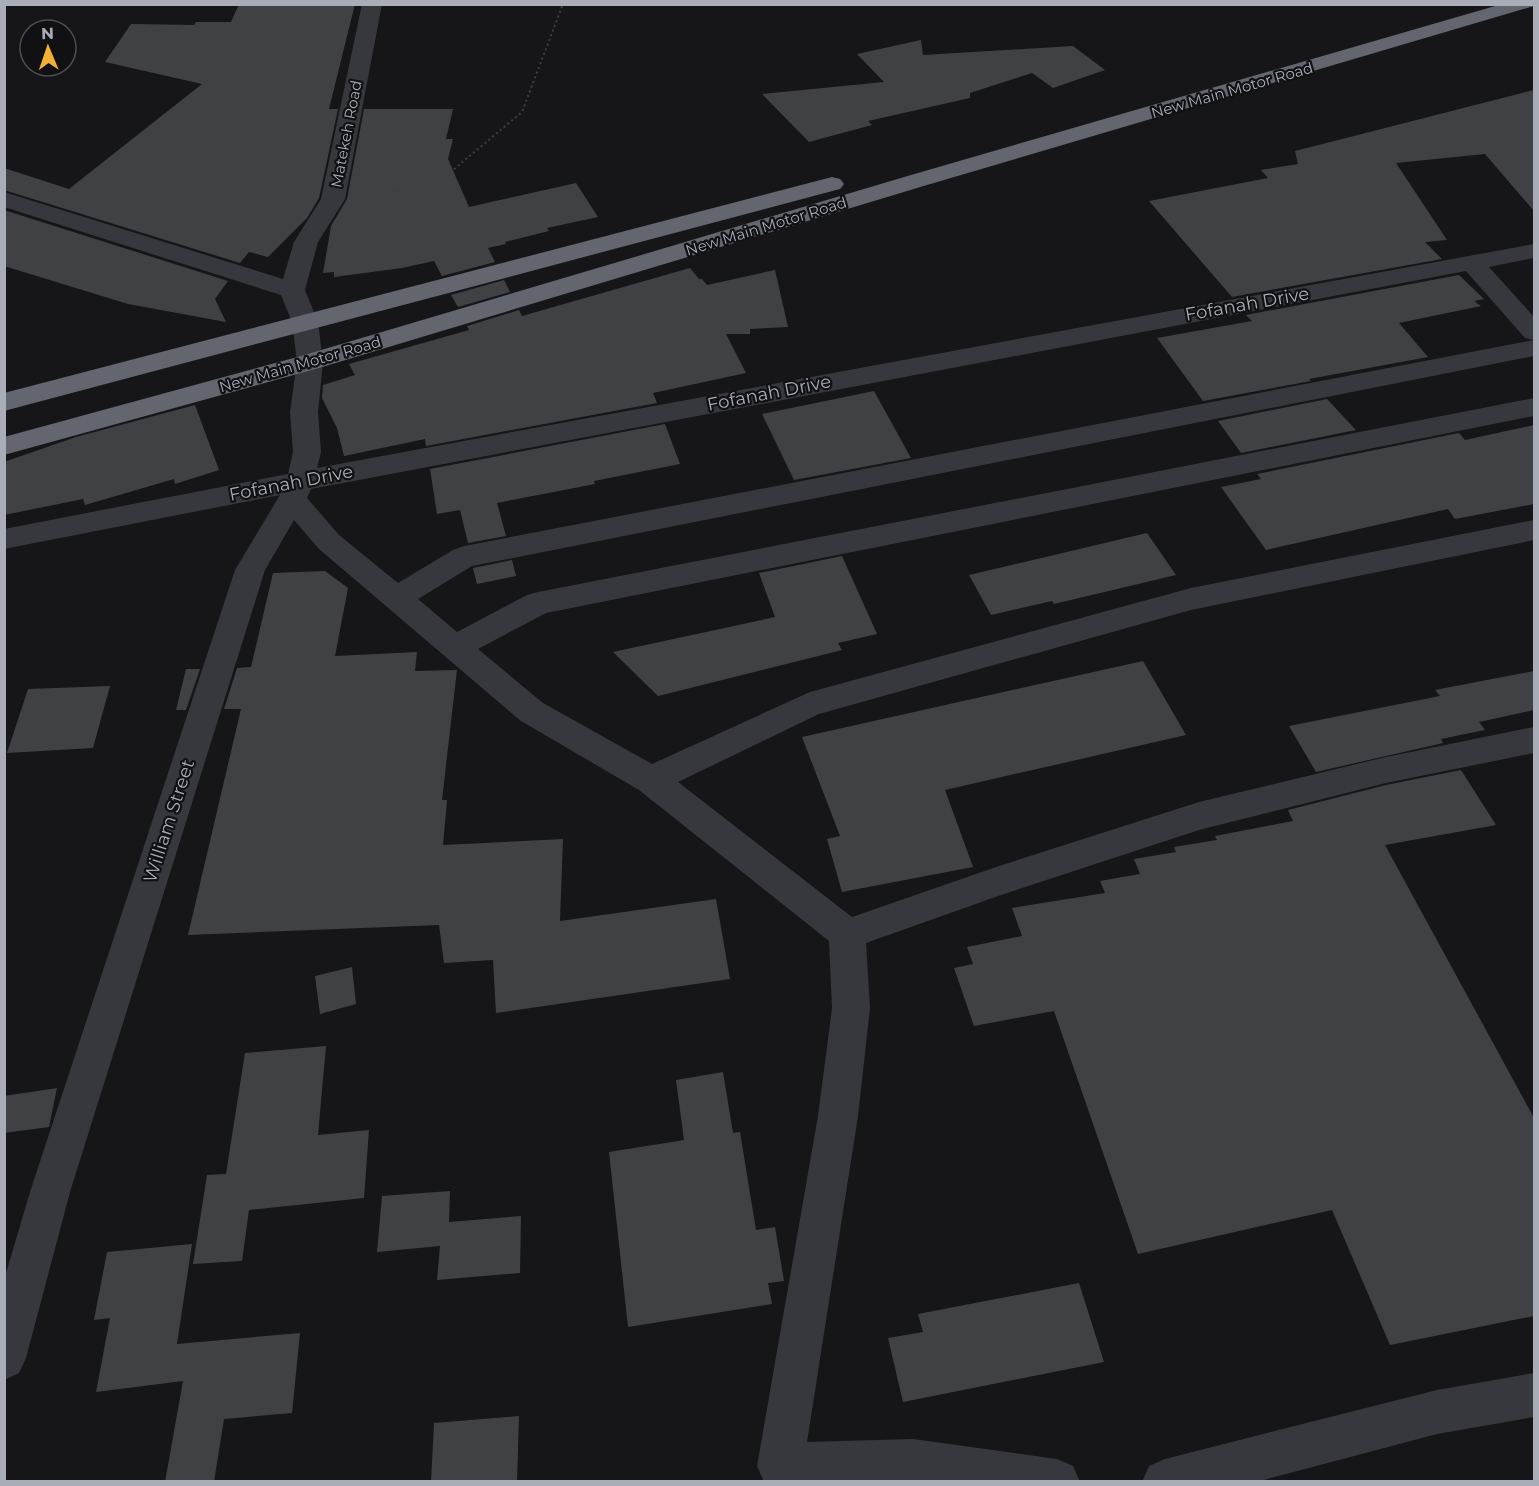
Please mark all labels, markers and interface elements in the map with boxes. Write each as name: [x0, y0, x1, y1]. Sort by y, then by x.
north arrow: [18, 18, 78, 78]
text: N: [41, 24, 54, 43]
street label: New Main Motor Road: [1149, 58, 1315, 122]
street label: Matekeh Road: [326, 79, 366, 189]
street label: New Main Motor Road: [683, 192, 849, 260]
street label: Fofanah Drive: [1183, 282, 1311, 326]
street label: New Main Motor Road: [217, 332, 383, 396]
street label: Fofanah Drive: [705, 370, 833, 416]
street label: Fofanah Drive: [227, 460, 355, 506]
street label: William Street: [139, 757, 199, 885]

